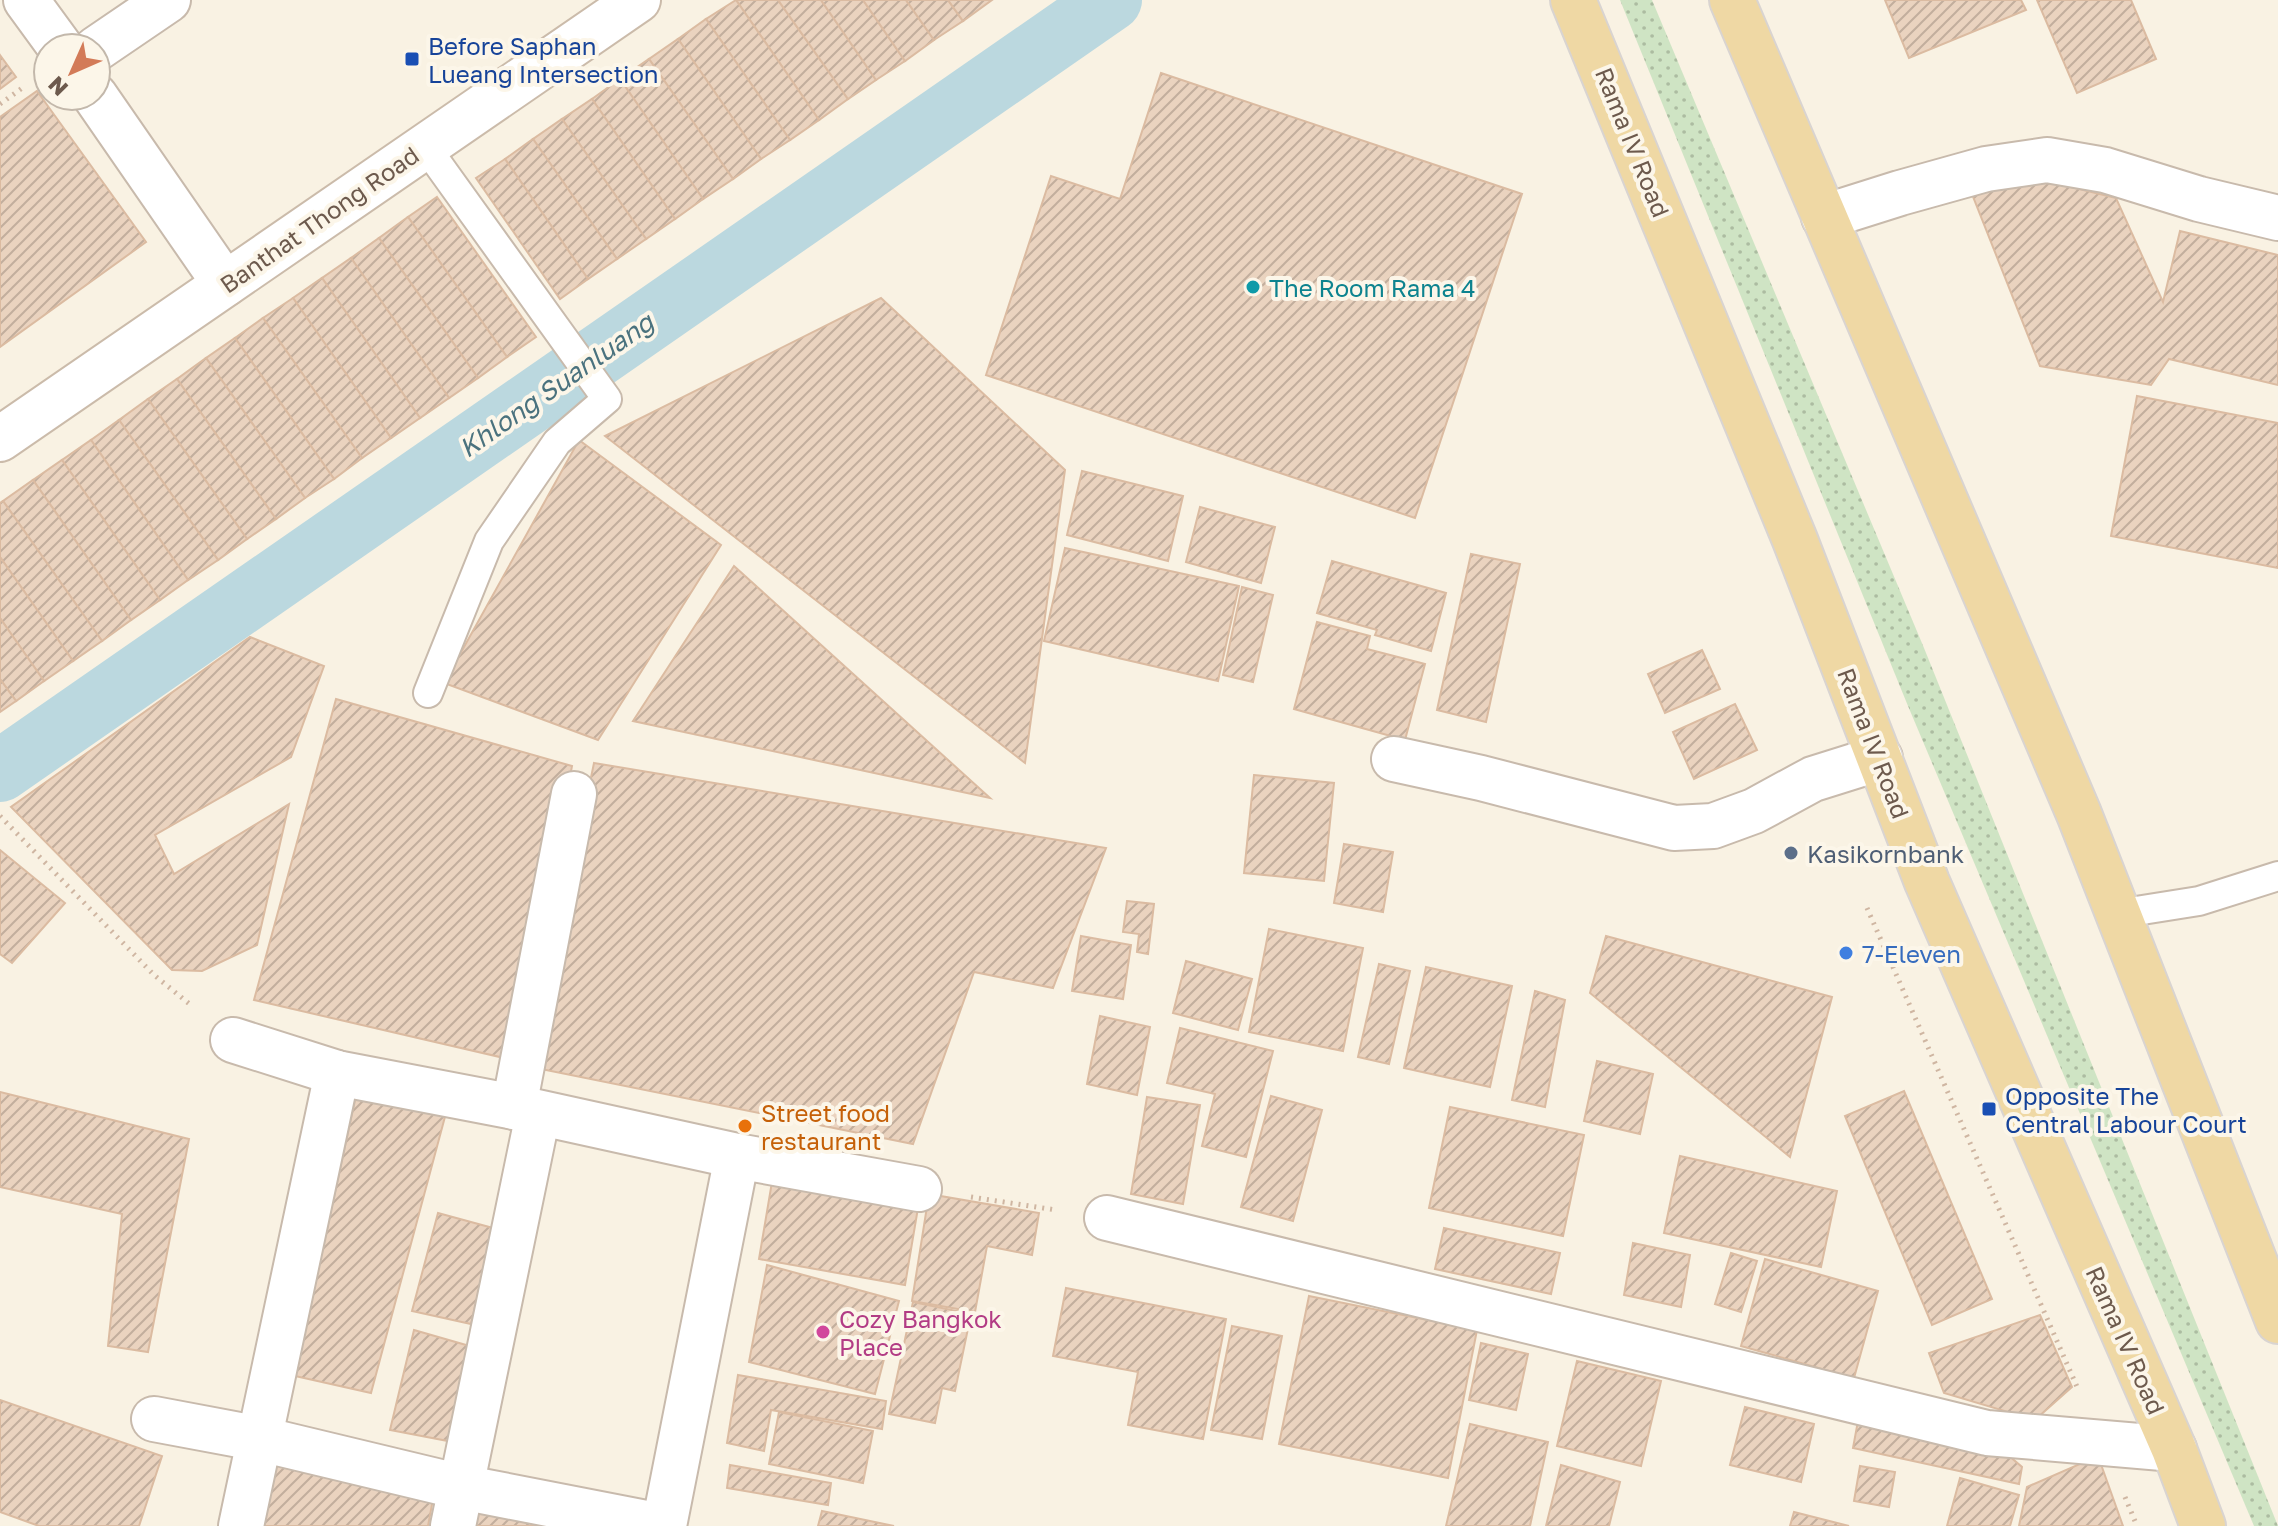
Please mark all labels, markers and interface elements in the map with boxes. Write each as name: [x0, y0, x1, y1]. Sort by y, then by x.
place label: Before Saphan Lueang Intersection: [428, 31, 659, 88]
north arrow: [32, 32, 112, 112]
marker: Before Saphan Lueang Intersection: [403, 50, 421, 68]
street label: Rama IV Road: [1590, 63, 1676, 221]
text: N: [42, 71, 73, 102]
street label: Banthat Thong Road: [214, 139, 424, 299]
place label: The Room Rama 4: [1269, 273, 1476, 302]
marker: The Room Rama 4: [1244, 278, 1262, 296]
water label: Khlong Suanluang: [453, 305, 661, 464]
street label: Rama IV Road: [1832, 664, 1916, 822]
place label: Kasikornbank: [1807, 839, 1964, 868]
marker: Kasikornbank: [1782, 844, 1800, 862]
place label: 7-Eleven: [1862, 939, 1961, 968]
marker: 7-Eleven: [1837, 944, 1855, 962]
place label: Opposite The Central Labour Court: [2005, 1081, 2247, 1138]
place label: Street food restaurant: [761, 1098, 890, 1155]
marker: Opposite The Central Labour Court: [1980, 1100, 1998, 1118]
marker: Street food restaurant: [736, 1117, 754, 1135]
street label: Rama IV Road: [2080, 1262, 2172, 1418]
place label: Cozy Bangkok Place: [839, 1304, 1002, 1361]
marker: Cozy Bangkok Place: [814, 1323, 832, 1341]

